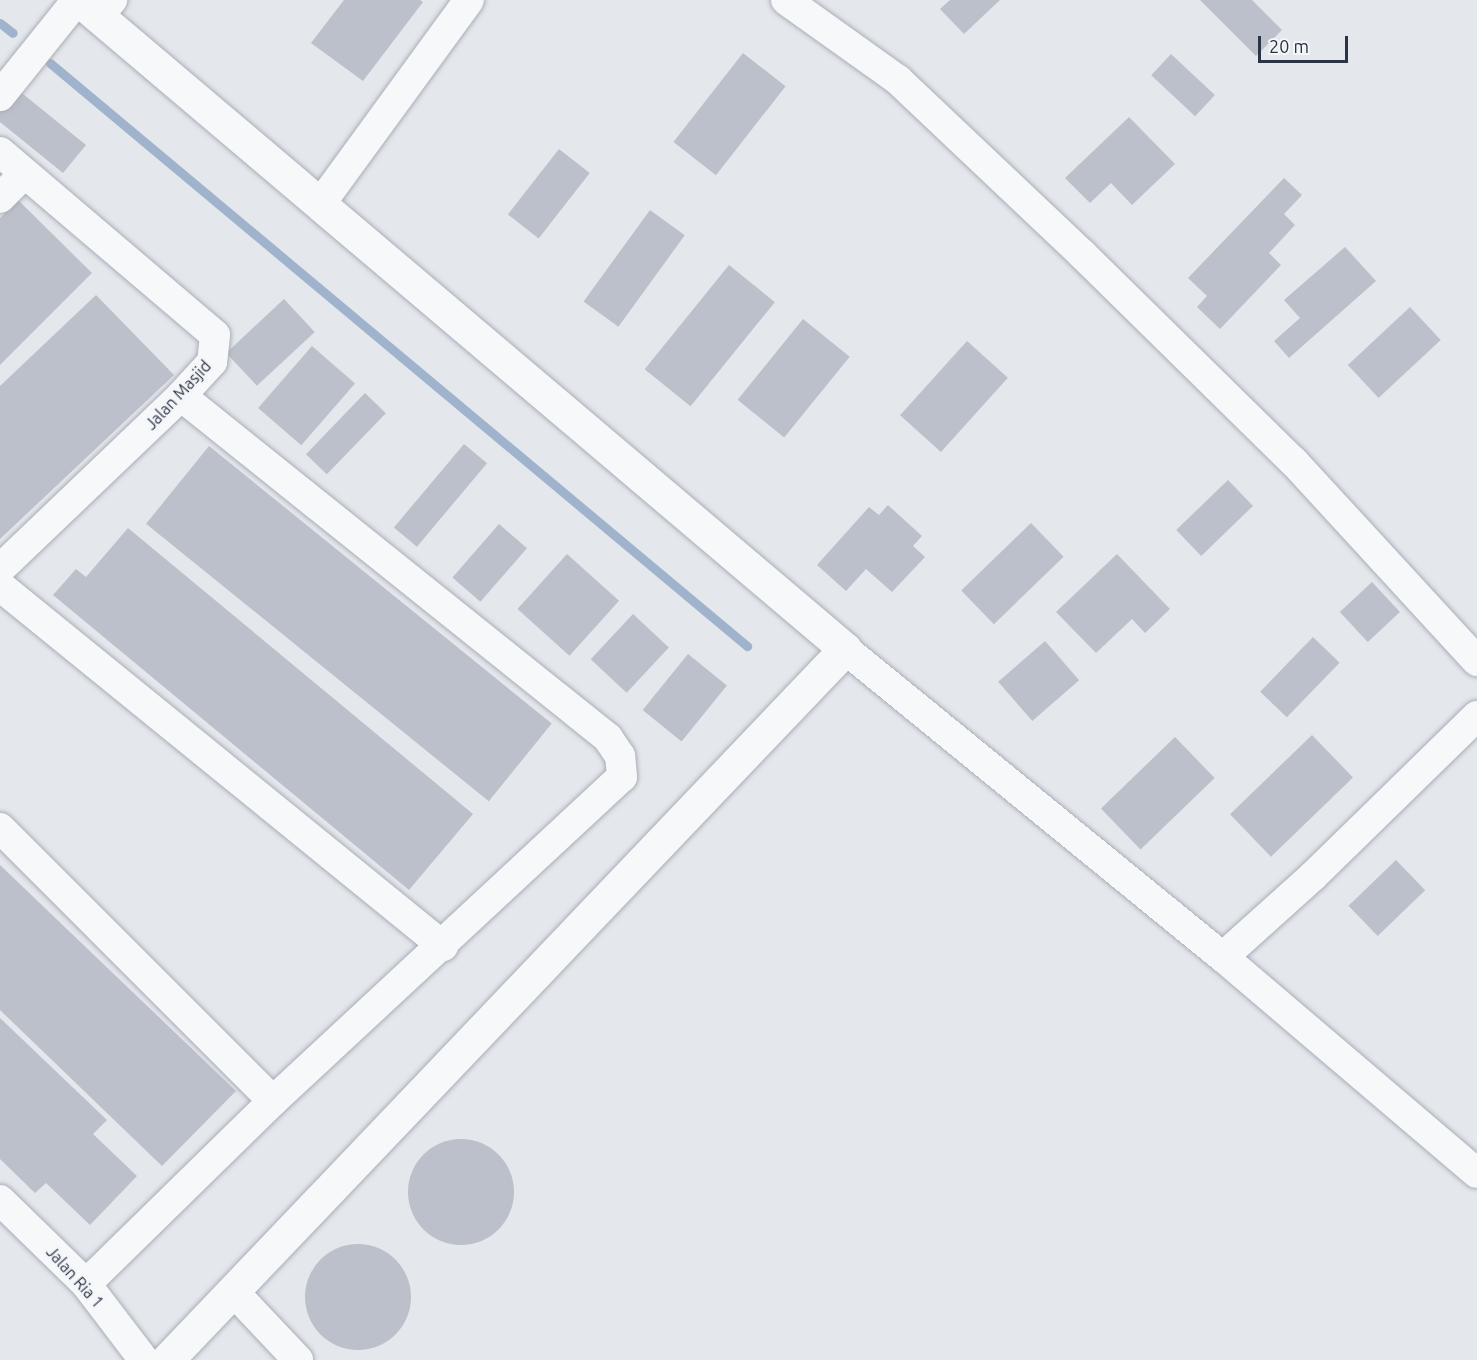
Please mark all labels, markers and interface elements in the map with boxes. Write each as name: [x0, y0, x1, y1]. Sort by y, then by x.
scale bar: [1261, 24, 1351, 62]
text: 20 m: [1269, 36, 1309, 56]
street label: Jalan Masjid: [141, 356, 215, 434]
street label: Jalan Ria 1: [42, 1242, 108, 1312]

